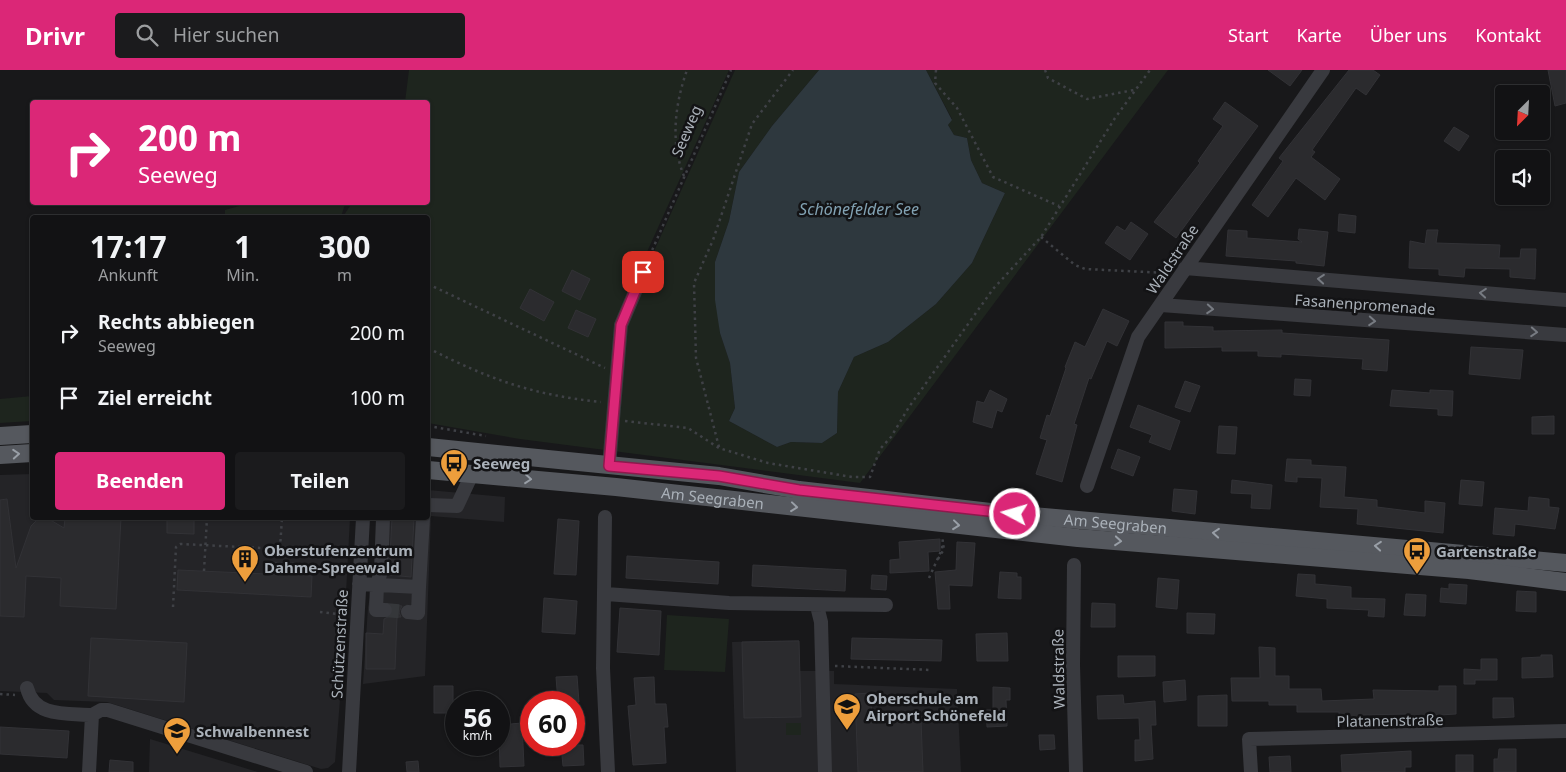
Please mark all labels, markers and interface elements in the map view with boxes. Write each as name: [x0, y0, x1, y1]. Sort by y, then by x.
search box: [115, 13, 465, 58]
text: Drivr: [25, 19, 85, 52]
icon: search: [133, 21, 161, 49]
text: Hier suchen: [173, 22, 280, 48]
text: Start: [1228, 23, 1268, 47]
text: Karte: [1296, 23, 1342, 47]
text: Über uns: [1370, 23, 1447, 47]
text: Kontakt: [1475, 23, 1541, 47]
north arrow: [1495, 85, 1550, 140]
map controls: [1495, 85, 1550, 205]
street label: Seeweg: [666, 102, 706, 160]
text: 200 m: [138, 114, 241, 161]
icon: right: [55, 120, 120, 185]
button: sound: [1495, 150, 1550, 205]
text: Seeweg: [138, 159, 218, 189]
water label: Schönefelder See: [799, 198, 919, 220]
street label: Waldstraße: [1141, 220, 1203, 298]
text: 17:17: [90, 226, 167, 267]
text: 1: [234, 226, 251, 267]
text: 300: [319, 226, 370, 267]
pin: [622, 251, 664, 293]
icon: arrive: [629, 258, 657, 286]
text: Ankunft: [98, 264, 158, 286]
text: Min.: [226, 264, 259, 286]
text: m: [337, 264, 352, 286]
one-way arrow: [1316, 274, 1324, 285]
one-way arrow: [1478, 288, 1486, 299]
street label: Fasanenpromenade: [1294, 289, 1436, 319]
one-way arrow: [1206, 303, 1214, 314]
text: Rechts abbiegen: [98, 309, 255, 335]
one-way arrow: [1368, 315, 1376, 326]
icon: right: [55, 319, 83, 347]
text: 200 m: [350, 320, 405, 346]
one-way arrow: [1530, 327, 1538, 338]
text: Seeweg: [98, 335, 156, 357]
icon: arrive: [55, 384, 83, 412]
text: Ziel erreicht: [98, 385, 212, 411]
text: 100 m: [350, 385, 405, 411]
bus stop icon: Seeweg: [439, 448, 469, 487]
one-way arrow: [13, 449, 21, 460]
button: Beenden: [55, 452, 225, 510]
button: Teilen: [235, 452, 405, 510]
place label: Seeweg: [473, 453, 530, 473]
one-way arrow: [525, 473, 533, 484]
street label: Am Seegraben: [660, 482, 765, 513]
position arrow: [988, 487, 1040, 539]
one-way arrow: [791, 501, 799, 512]
street label: Am Seegraben: [1063, 509, 1168, 538]
one-way arrow: [952, 519, 960, 530]
one-way arrow: [1212, 528, 1220, 539]
one-way arrow: [1114, 536, 1122, 547]
bus stop icon: Gartenstraße: [1402, 536, 1432, 575]
place label: Oberstufenzentrum Dahme-Spreewald: [264, 540, 413, 577]
one-way arrow: [1374, 540, 1382, 551]
place label: Gartenstraße: [1436, 541, 1537, 561]
building icon: Oberstufenzentrum Dahme-Spreewald: [230, 544, 260, 583]
street label: Schützenstraße: [326, 589, 352, 699]
street label: Waldstraße: [1047, 629, 1069, 709]
place label: Oberschule am Airport Schönefeld: [866, 688, 1006, 725]
speed limit sign: 60: [520, 691, 585, 756]
school or university icon: Oberschule am Airport Schönefeld: [832, 692, 862, 731]
text: 56: [463, 700, 492, 734]
street label: Platanenstraße: [1336, 709, 1444, 731]
school or university icon: Schwalbennest: [162, 716, 192, 755]
place label: Schwalbennest: [196, 721, 309, 741]
text: km/h: [463, 727, 492, 744]

